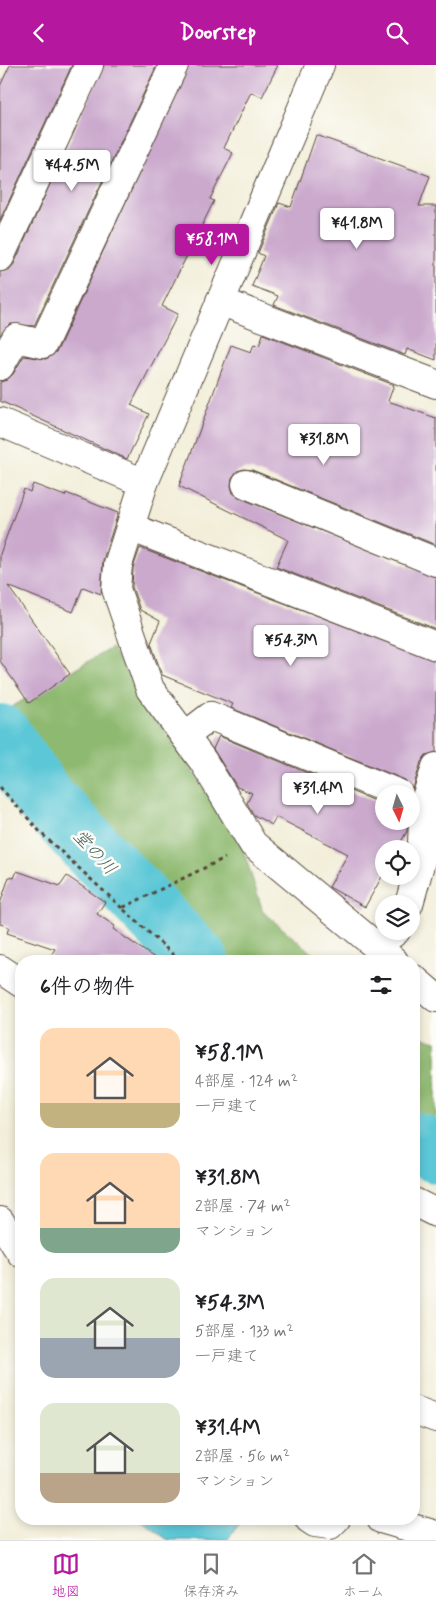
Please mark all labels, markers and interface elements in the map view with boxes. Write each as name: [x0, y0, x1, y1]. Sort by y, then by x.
icon: back: [25, 19, 53, 47]
text: Doorstep: [180, 19, 256, 47]
icon: search: [383, 19, 411, 47]
pin: ¥44.5M: [31, 149, 113, 192]
text: ¥44.5M: [44, 155, 100, 176]
pin: ¥41.8M: [316, 207, 398, 250]
text: ¥41.8M: [331, 213, 383, 234]
pin: ¥58.1M: [171, 223, 253, 266]
text: ¥58.1M: [186, 229, 238, 250]
pin: ¥31.8M: [283, 423, 365, 466]
text: ¥31.8M: [299, 429, 349, 450]
pin: ¥54.3M: [250, 625, 332, 667]
text: ¥54.3M: [264, 630, 318, 651]
pin: ¥31.4M: [277, 773, 359, 815]
text: ¥31.4M: [293, 778, 343, 799]
north arrow: [375, 785, 420, 830]
map controls: [375, 785, 420, 940]
water label: 堂の川: [67, 825, 121, 881]
button: locate: [375, 840, 420, 885]
button: layers: [375, 895, 420, 940]
icon: filters: [367, 971, 395, 999]
text: 6件の物件: [40, 973, 135, 1001]
text: ¥58.1M: [195, 1039, 263, 1067]
icon: home: [80, 1048, 140, 1108]
text: 4部屋 · 124 m²: [195, 1071, 298, 1092]
text: 一戸建て: [195, 1096, 259, 1117]
text: ¥31.8M: [195, 1164, 260, 1192]
icon: home: [80, 1173, 140, 1233]
text: 2部屋 · 74 m²: [195, 1196, 291, 1217]
text: マンション: [195, 1221, 274, 1242]
text: ¥54.3M: [195, 1289, 265, 1317]
icon: home: [80, 1298, 140, 1358]
text: 5部屋 · 133 m²: [195, 1321, 294, 1342]
text: 一戸建て: [195, 1346, 259, 1367]
text: ¥31.4M: [195, 1414, 261, 1442]
icon: home: [80, 1423, 140, 1483]
text: 2部屋 · 56 m²: [195, 1446, 290, 1467]
text: マンション: [195, 1471, 274, 1492]
tab: 地図: [52, 1550, 80, 1601]
tab: 保存済み: [183, 1550, 239, 1601]
tab: ホーム: [343, 1550, 384, 1601]

